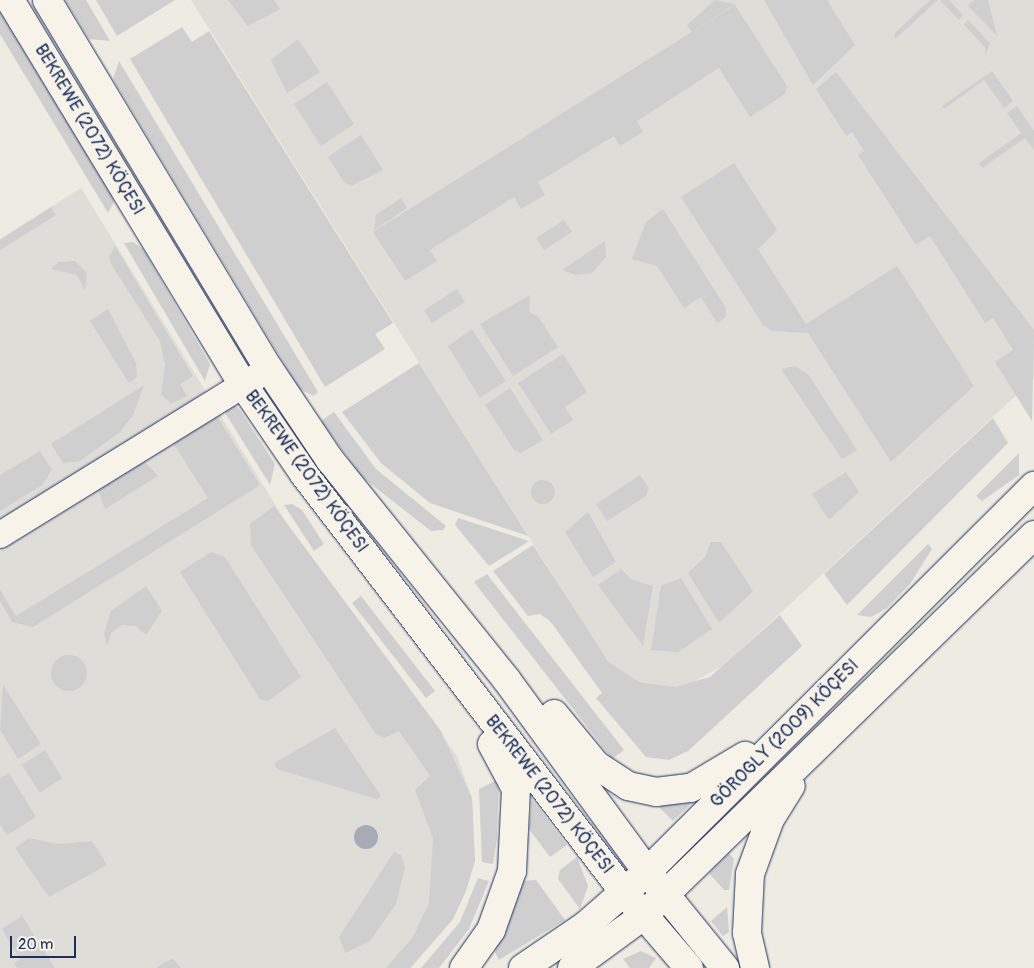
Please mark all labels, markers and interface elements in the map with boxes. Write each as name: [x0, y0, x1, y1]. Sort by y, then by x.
street label: BEKREWE (2072) KÖÇESI: [29, 40, 149, 220]
street label: BEKREWE (2072) KÖÇESI: [240, 386, 372, 558]
street label: GÖROGLY (2009) KÖÇESI: [706, 655, 864, 813]
street label: BEKREWE (2072) KÖÇESI: [480, 711, 618, 879]
scale bar: [12, 926, 79, 958]
text: 20 m: [18, 935, 53, 954]

